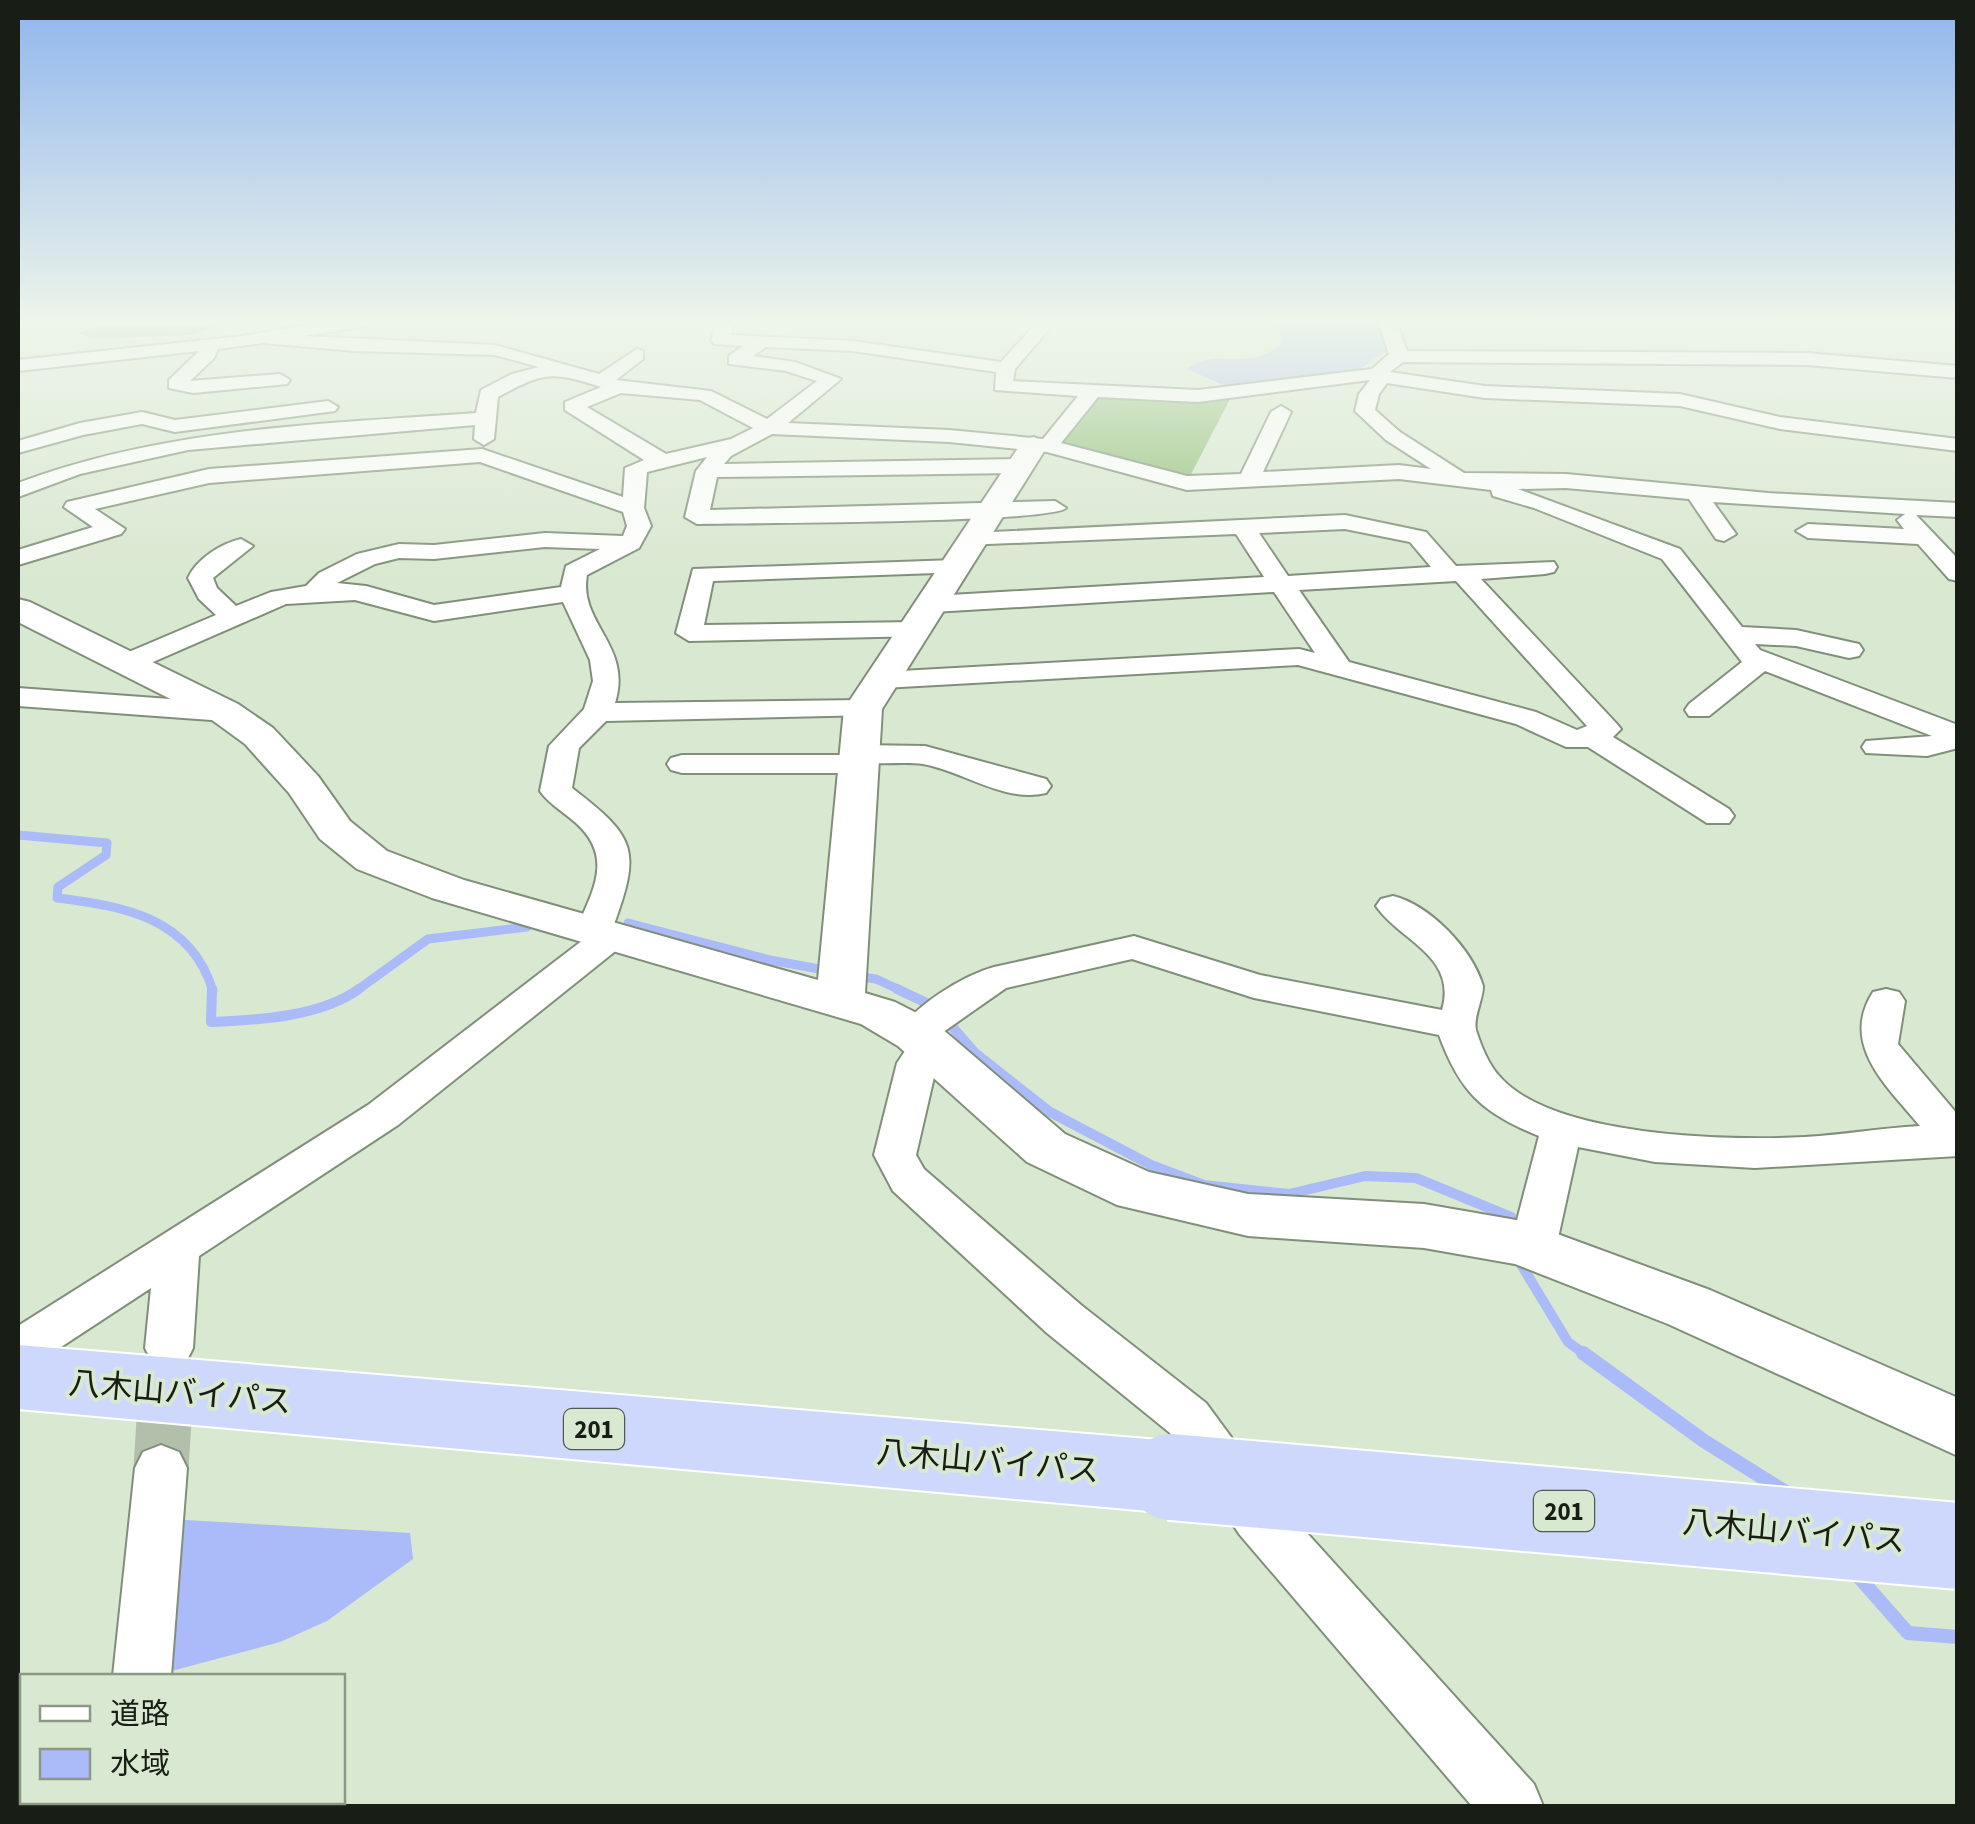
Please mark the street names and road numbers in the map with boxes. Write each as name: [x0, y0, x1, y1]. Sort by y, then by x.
street label: 八木山バイパス: [67, 1360, 293, 1426]
road number: 201: [564, 1409, 624, 1449]
street label: 八木山バイパス: [875, 1429, 1101, 1495]
road number: 201: [1534, 1491, 1594, 1531]
street label: 八木山バイパス: [1681, 1499, 1907, 1565]

